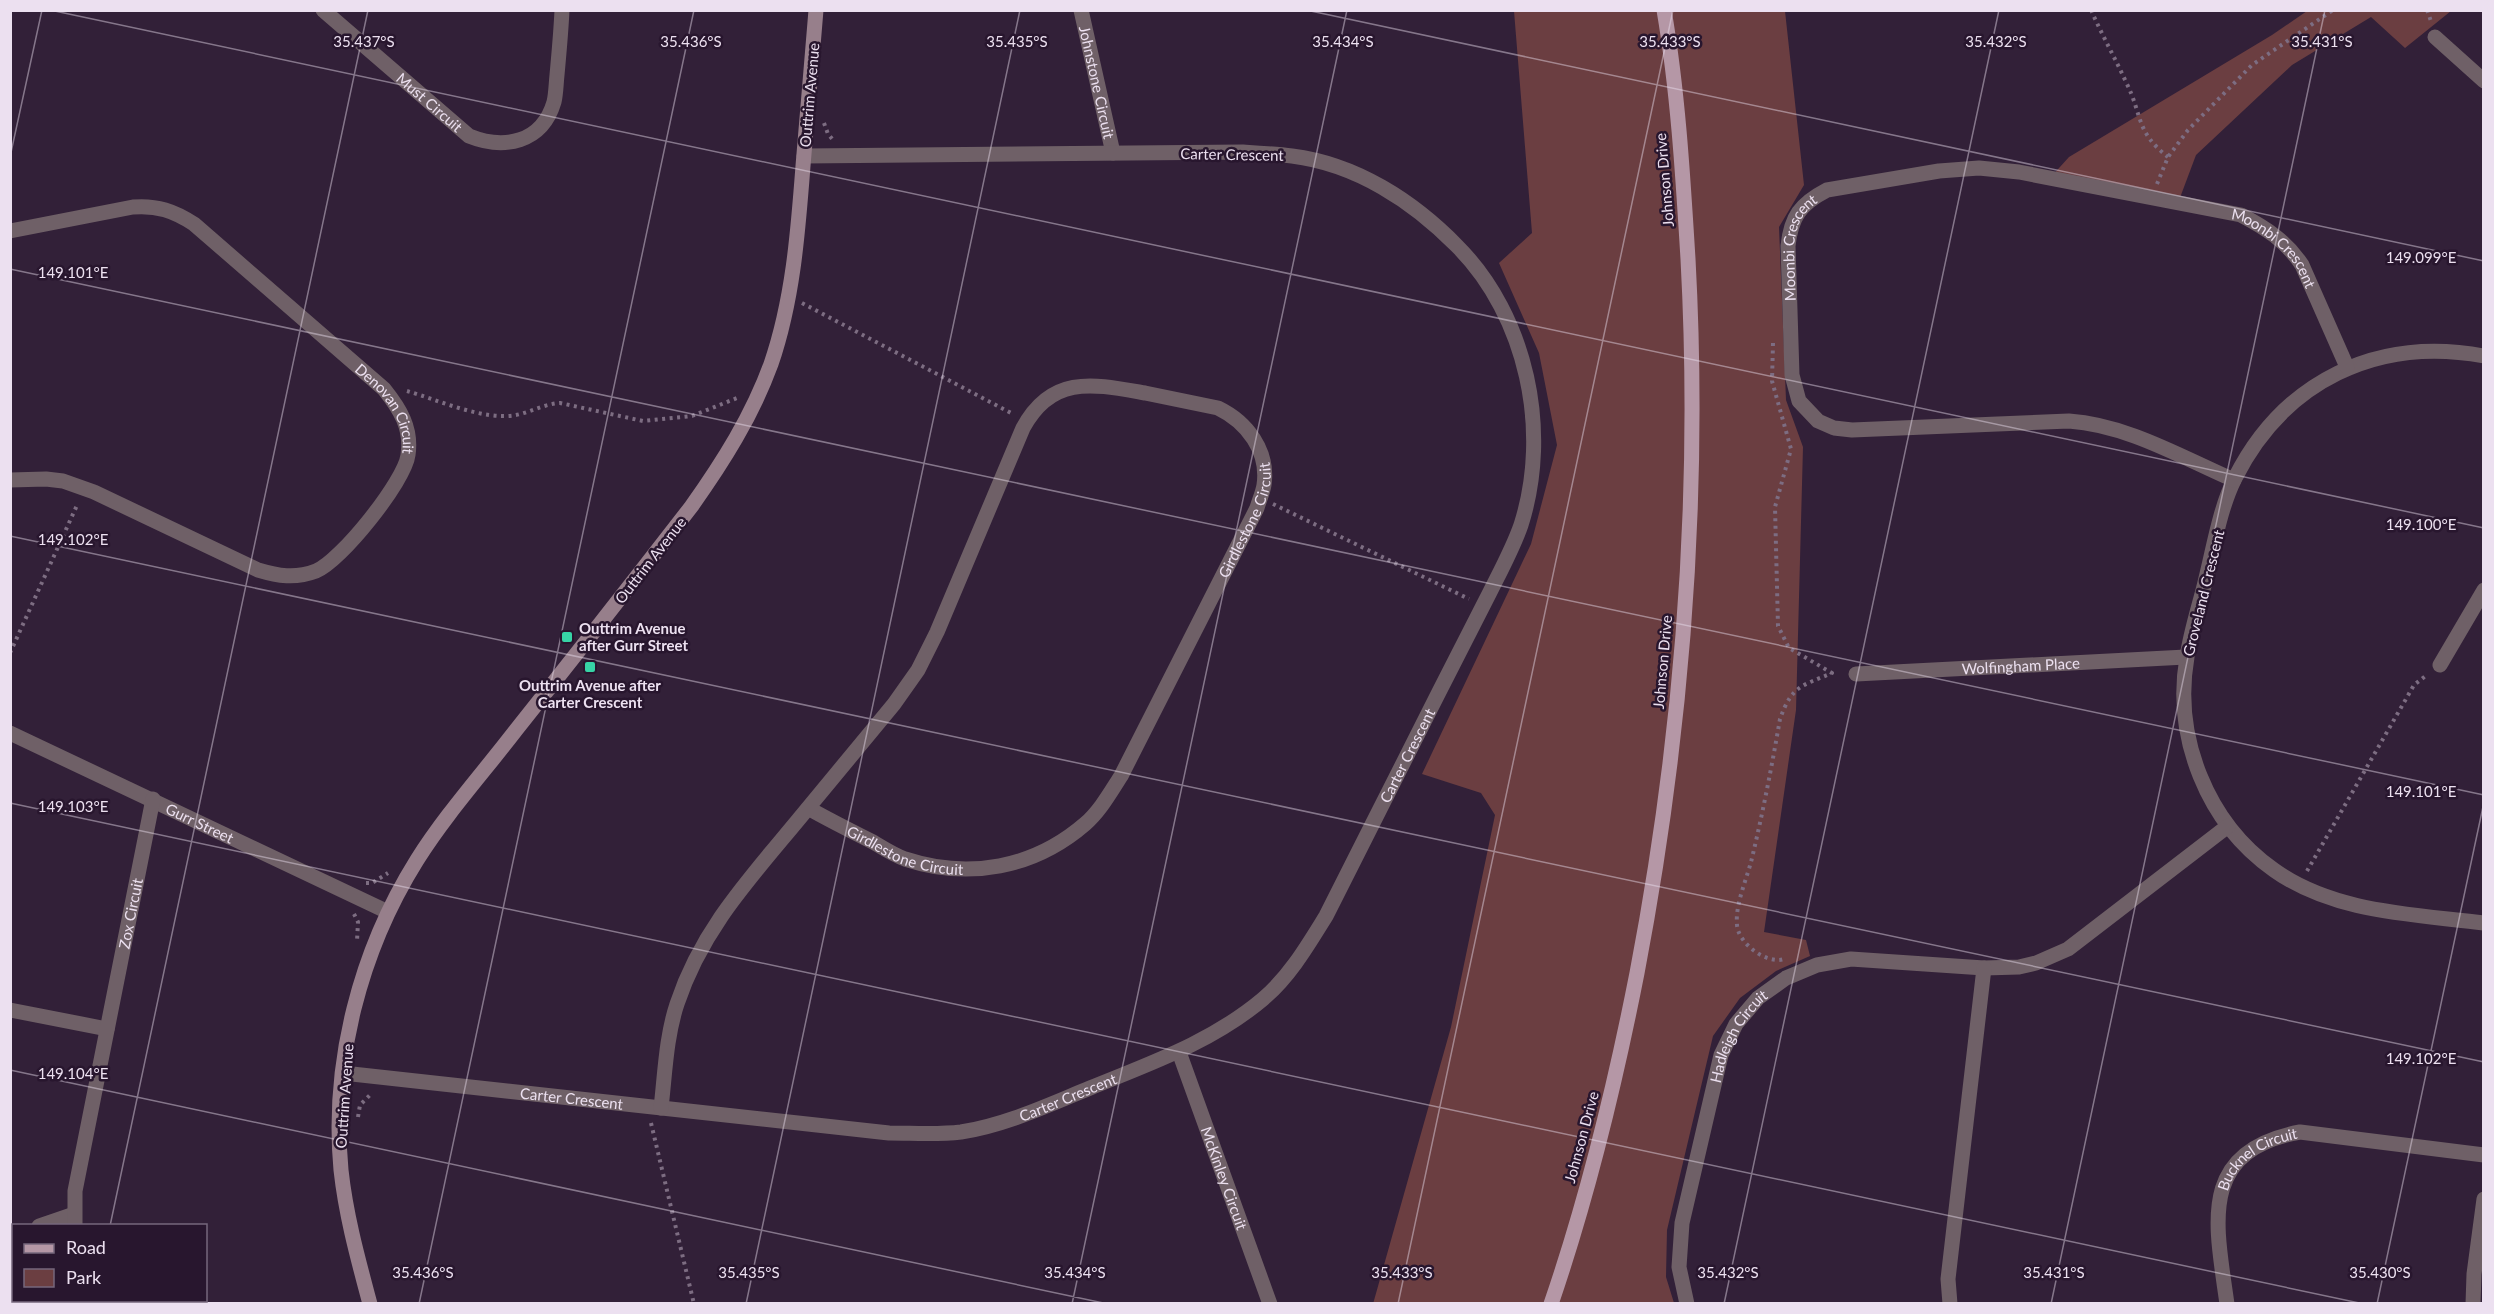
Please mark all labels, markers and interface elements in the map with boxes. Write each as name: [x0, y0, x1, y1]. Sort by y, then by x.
street label: Johnstone Circuit: [1076, 24, 1119, 141]
text: 35.437°S: [333, 32, 395, 50]
text: 35.436°S: [660, 32, 722, 50]
text: 35.435°S: [986, 32, 1048, 50]
text: 35.434°S: [1312, 32, 1374, 50]
text: 35.433°S: [1639, 32, 1701, 50]
text: 35.432°S: [1965, 32, 2027, 50]
text: 35.431°S: [2291, 32, 2353, 50]
street label: Outtrim Avenue: [795, 42, 823, 148]
street label: Must Circuit: [393, 69, 467, 136]
street label: Johnson Drive: [1651, 132, 1677, 228]
street label: Carter Crescent: [1180, 144, 1284, 164]
street label: Moonbi Crescent: [1779, 189, 1820, 301]
street label: Moonbi Crescent: [2230, 204, 2320, 291]
text: 149.099°E: [2386, 248, 2456, 266]
text: 149.101°E: [38, 263, 108, 281]
street label: Denovan Circuit: [352, 359, 418, 456]
street label: Girdlestone Circuit: [1214, 461, 1274, 581]
street label: Outtrim Avenue: [611, 513, 689, 607]
text: 149.100°E: [2386, 515, 2456, 533]
street label: Groveland Crescent: [2179, 527, 2228, 658]
text: 149.102°E: [38, 530, 108, 548]
street label: Johnson Drive: [1649, 614, 1675, 710]
place label: Outtrim Avenue after Gurr Street: [579, 619, 689, 654]
marker: Outtrim Avenue after Gurr Street: [560, 630, 574, 644]
street label: Wolfingham Place: [1961, 653, 2080, 678]
marker: Outtrim Avenue after Carter Crescent: [583, 660, 597, 674]
place label: Outtrim Avenue after Carter Crescent: [519, 676, 661, 711]
street label: Carter Crescent: [1376, 705, 1439, 806]
text: 149.101°E: [2386, 782, 2456, 800]
text: 149.103°E: [38, 797, 108, 815]
street label: Gurr Street: [163, 799, 237, 847]
street label: Girdlestone Circuit: [844, 821, 964, 878]
street label: Zox Circuit: [114, 876, 146, 950]
street label: Hadleigh Circuit: [1706, 985, 1771, 1085]
street label: Outtrim Avenue: [331, 1043, 357, 1149]
text: 149.102°E: [2386, 1049, 2456, 1067]
text: 149.104°E: [38, 1064, 108, 1082]
street label: Carter Crescent: [1017, 1069, 1120, 1125]
street label: Carter Crescent: [519, 1084, 625, 1113]
street label: Johnson Drive: [1560, 1089, 1602, 1185]
street label: McKinley Circuit: [1198, 1124, 1252, 1233]
street label: Bucknel Circuit: [2213, 1124, 2299, 1193]
legend: [12, 1224, 207, 1302]
text: Road: [66, 1236, 106, 1258]
text: 35.436°S: [392, 1263, 454, 1281]
text: 35.435°S: [718, 1263, 780, 1281]
text: 35.434°S: [1044, 1263, 1106, 1281]
text: 35.433°S: [1371, 1263, 1433, 1281]
text: 35.432°S: [1697, 1263, 1759, 1281]
text: 35.431°S: [2023, 1263, 2085, 1281]
text: 35.430°S: [2349, 1263, 2411, 1281]
text: Park: [66, 1266, 102, 1288]

